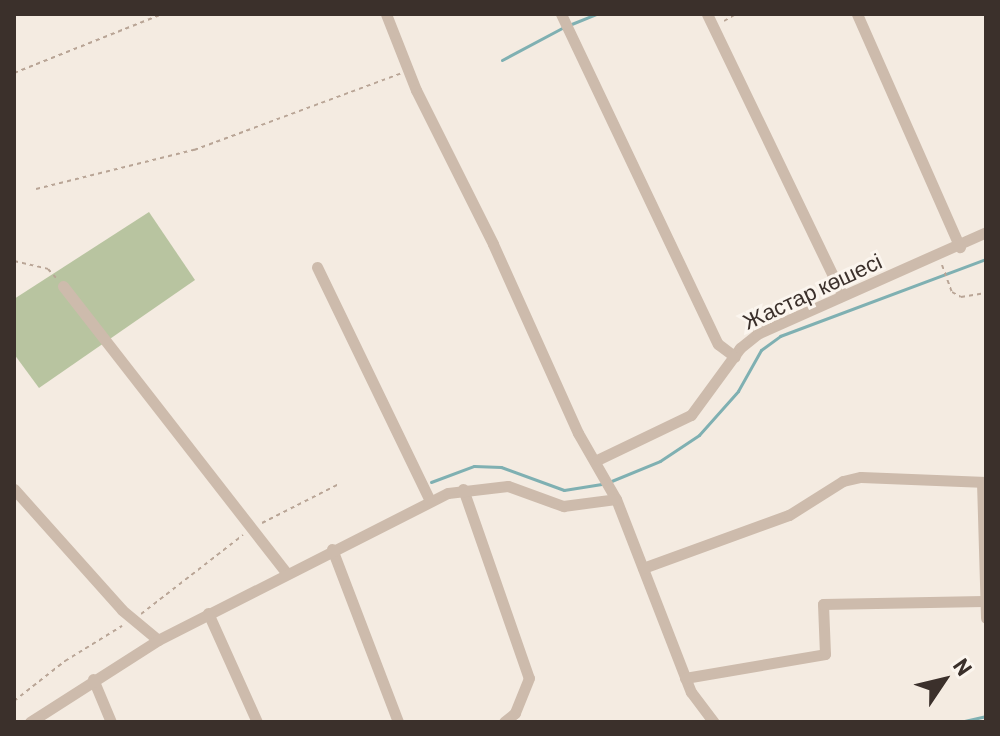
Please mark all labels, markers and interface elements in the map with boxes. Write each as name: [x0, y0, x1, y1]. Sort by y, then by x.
street label: Жастар көшесі: [738, 247, 886, 335]
north arrow: [904, 640, 984, 720]
text: N: [949, 653, 979, 680]

